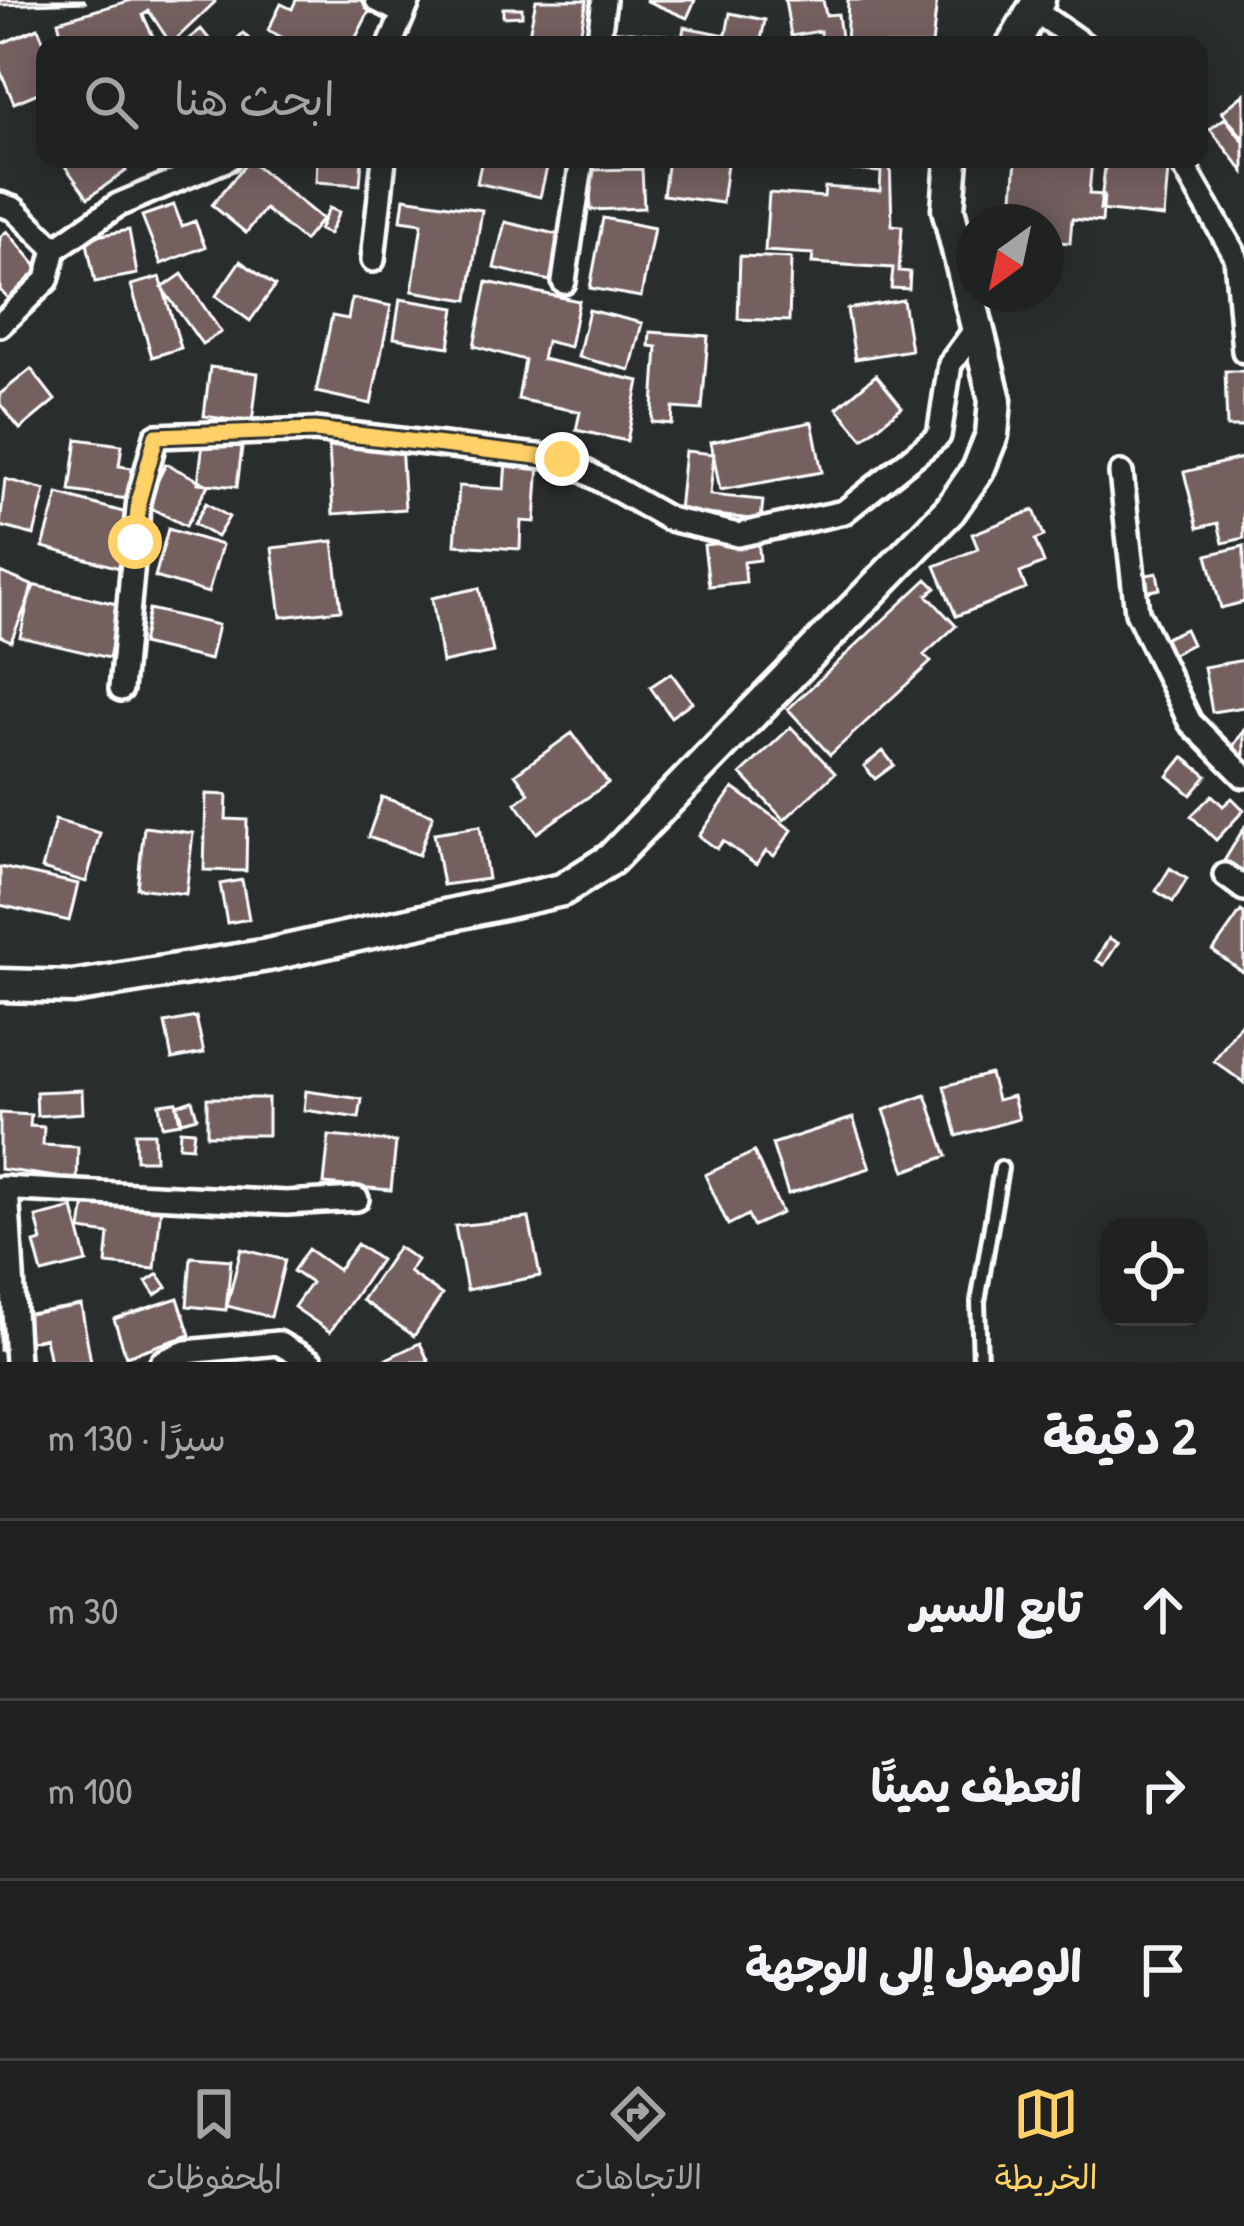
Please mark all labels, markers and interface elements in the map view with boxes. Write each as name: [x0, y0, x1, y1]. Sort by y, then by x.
search box: [36, 36, 1208, 168]
text: ابحث هنا: [174, 68, 335, 129]
icon: search: [78, 69, 144, 135]
north arrow: [956, 204, 1064, 312]
route end: [535, 432, 589, 486]
route start: [108, 515, 162, 569]
map controls: [1100, 1218, 1208, 1326]
button: locate: [1100, 1218, 1208, 1326]
text: 2 دقيقة: [1043, 1401, 1196, 1470]
text: سيرًا · 130 m: [48, 1410, 226, 1463]
text: تابع السير: [911, 1575, 1082, 1636]
icon: ahead: [1130, 1577, 1196, 1643]
text: 30 m: [48, 1583, 118, 1636]
text: انعطف يمينًا: [871, 1755, 1082, 1816]
icon: right: [1130, 1757, 1196, 1823]
text: 100 m: [48, 1763, 133, 1816]
text: الوصول إلى الوجهة: [745, 1935, 1082, 1996]
icon: arrive: [1130, 1937, 1196, 2003]
tab: المحفوظات: [146, 2081, 282, 2207]
tab: الاتجاهات: [575, 2081, 702, 2207]
tab: الخريطة: [995, 2081, 1098, 2207]

